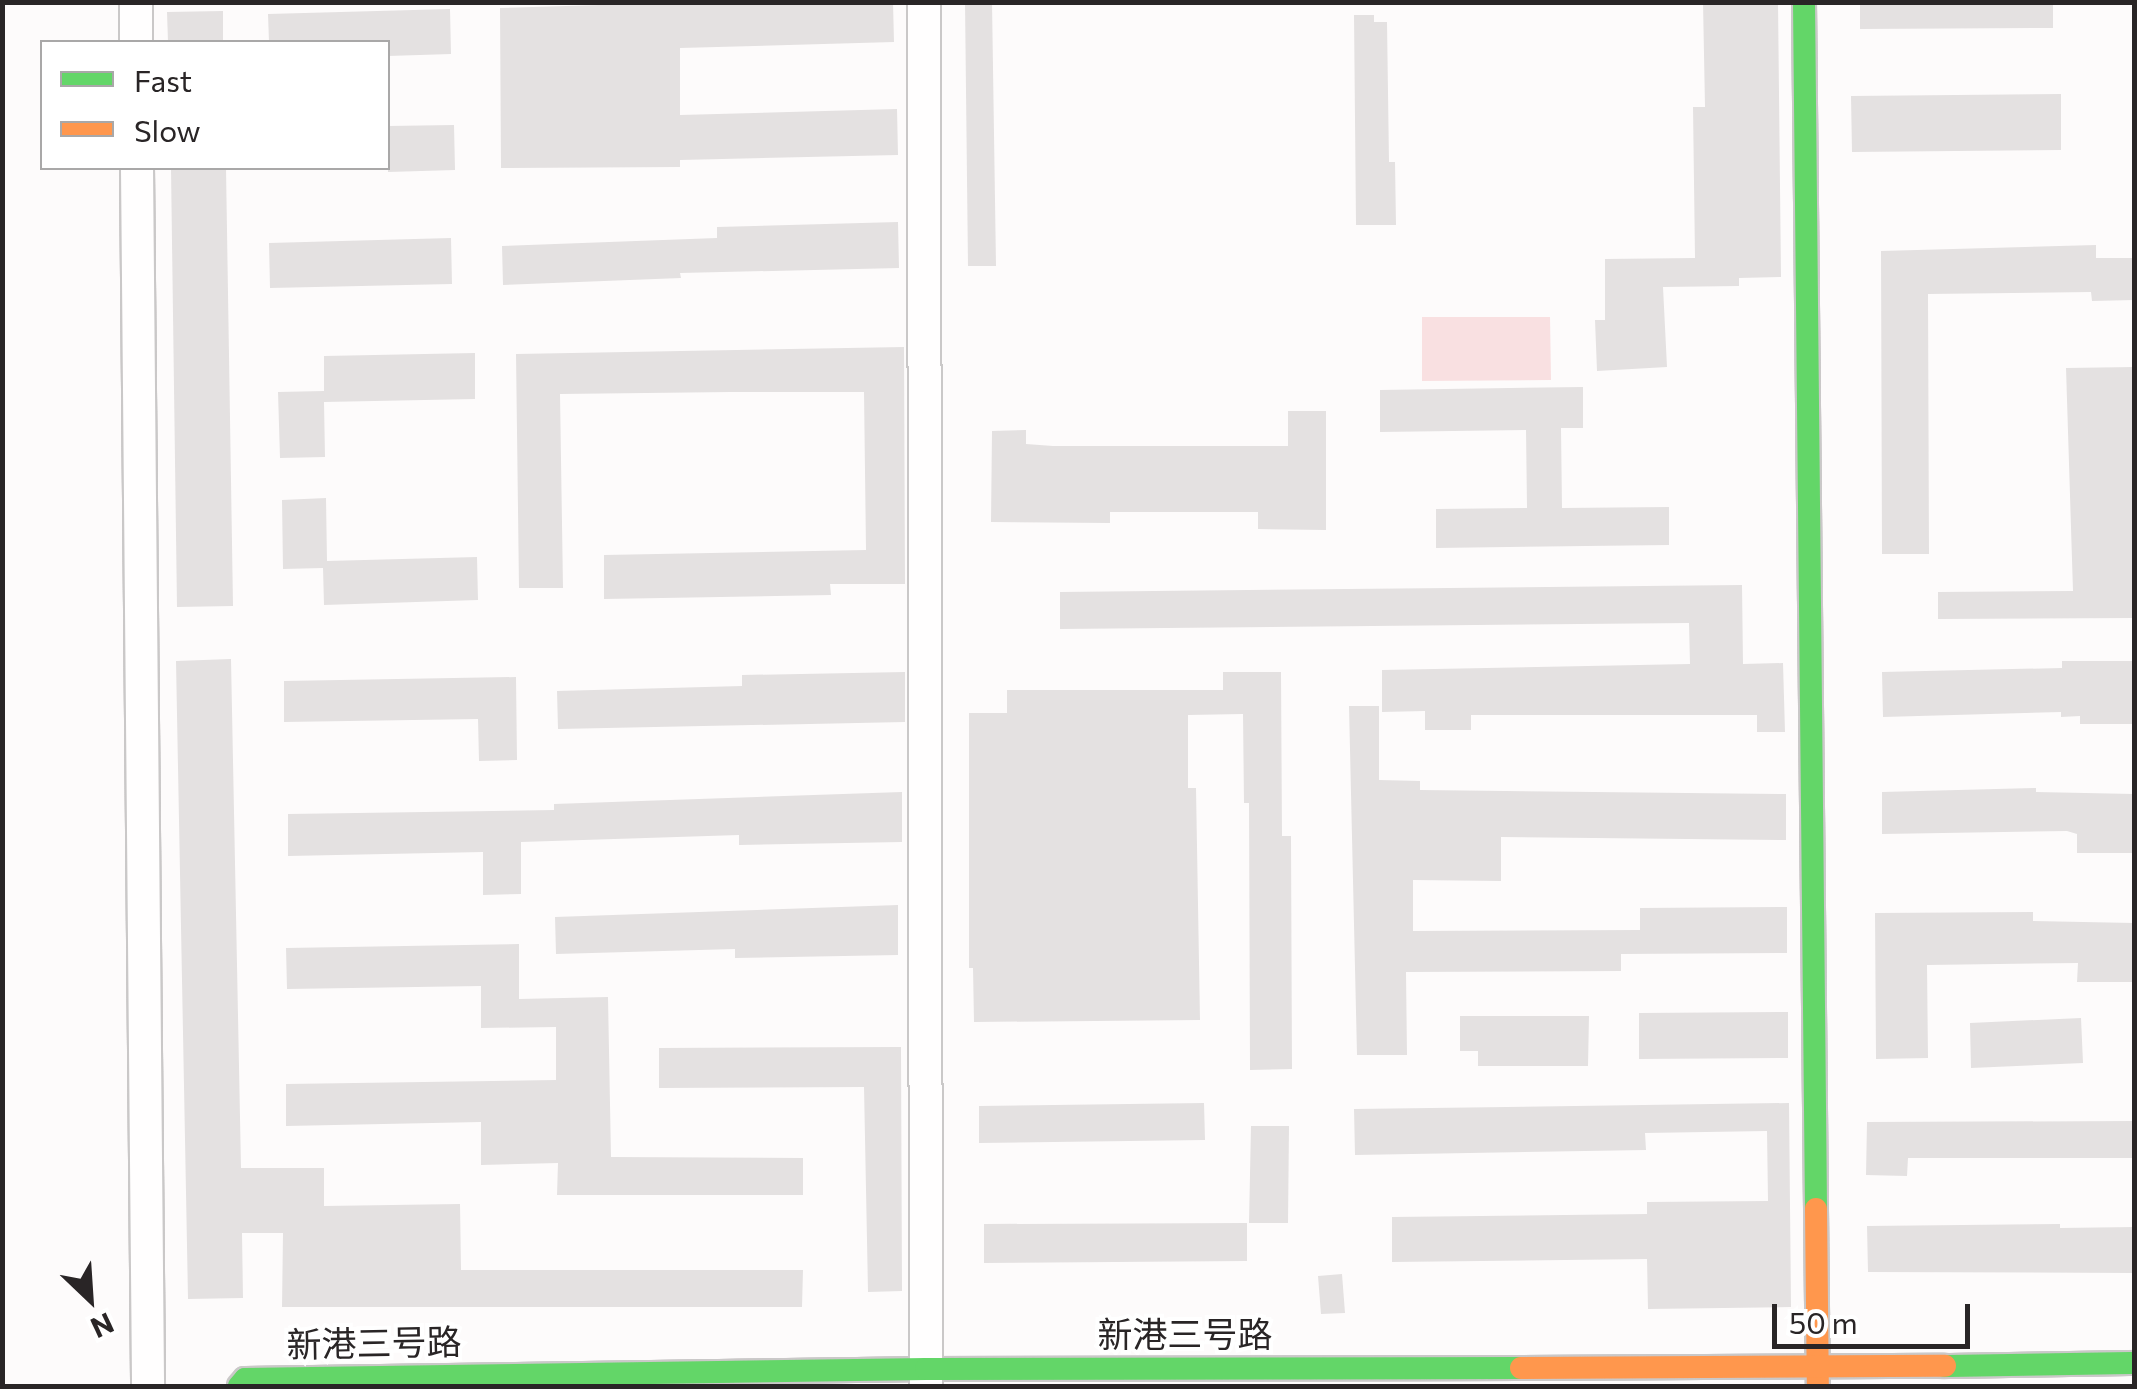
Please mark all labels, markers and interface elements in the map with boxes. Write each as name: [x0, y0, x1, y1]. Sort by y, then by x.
legend: [40, 40, 390, 170]
text: Fast: [134, 61, 192, 98]
text: Slow: [134, 111, 201, 148]
north arrow: [40, 1249, 140, 1349]
scale bar: [1777, 1284, 1974, 1346]
text: 50 m: [1789, 1303, 1858, 1340]
text: N: [86, 1306, 119, 1346]
street label: 新港三号路: [1098, 1312, 1272, 1354]
street label: 新港三号路: [286, 1319, 462, 1365]

